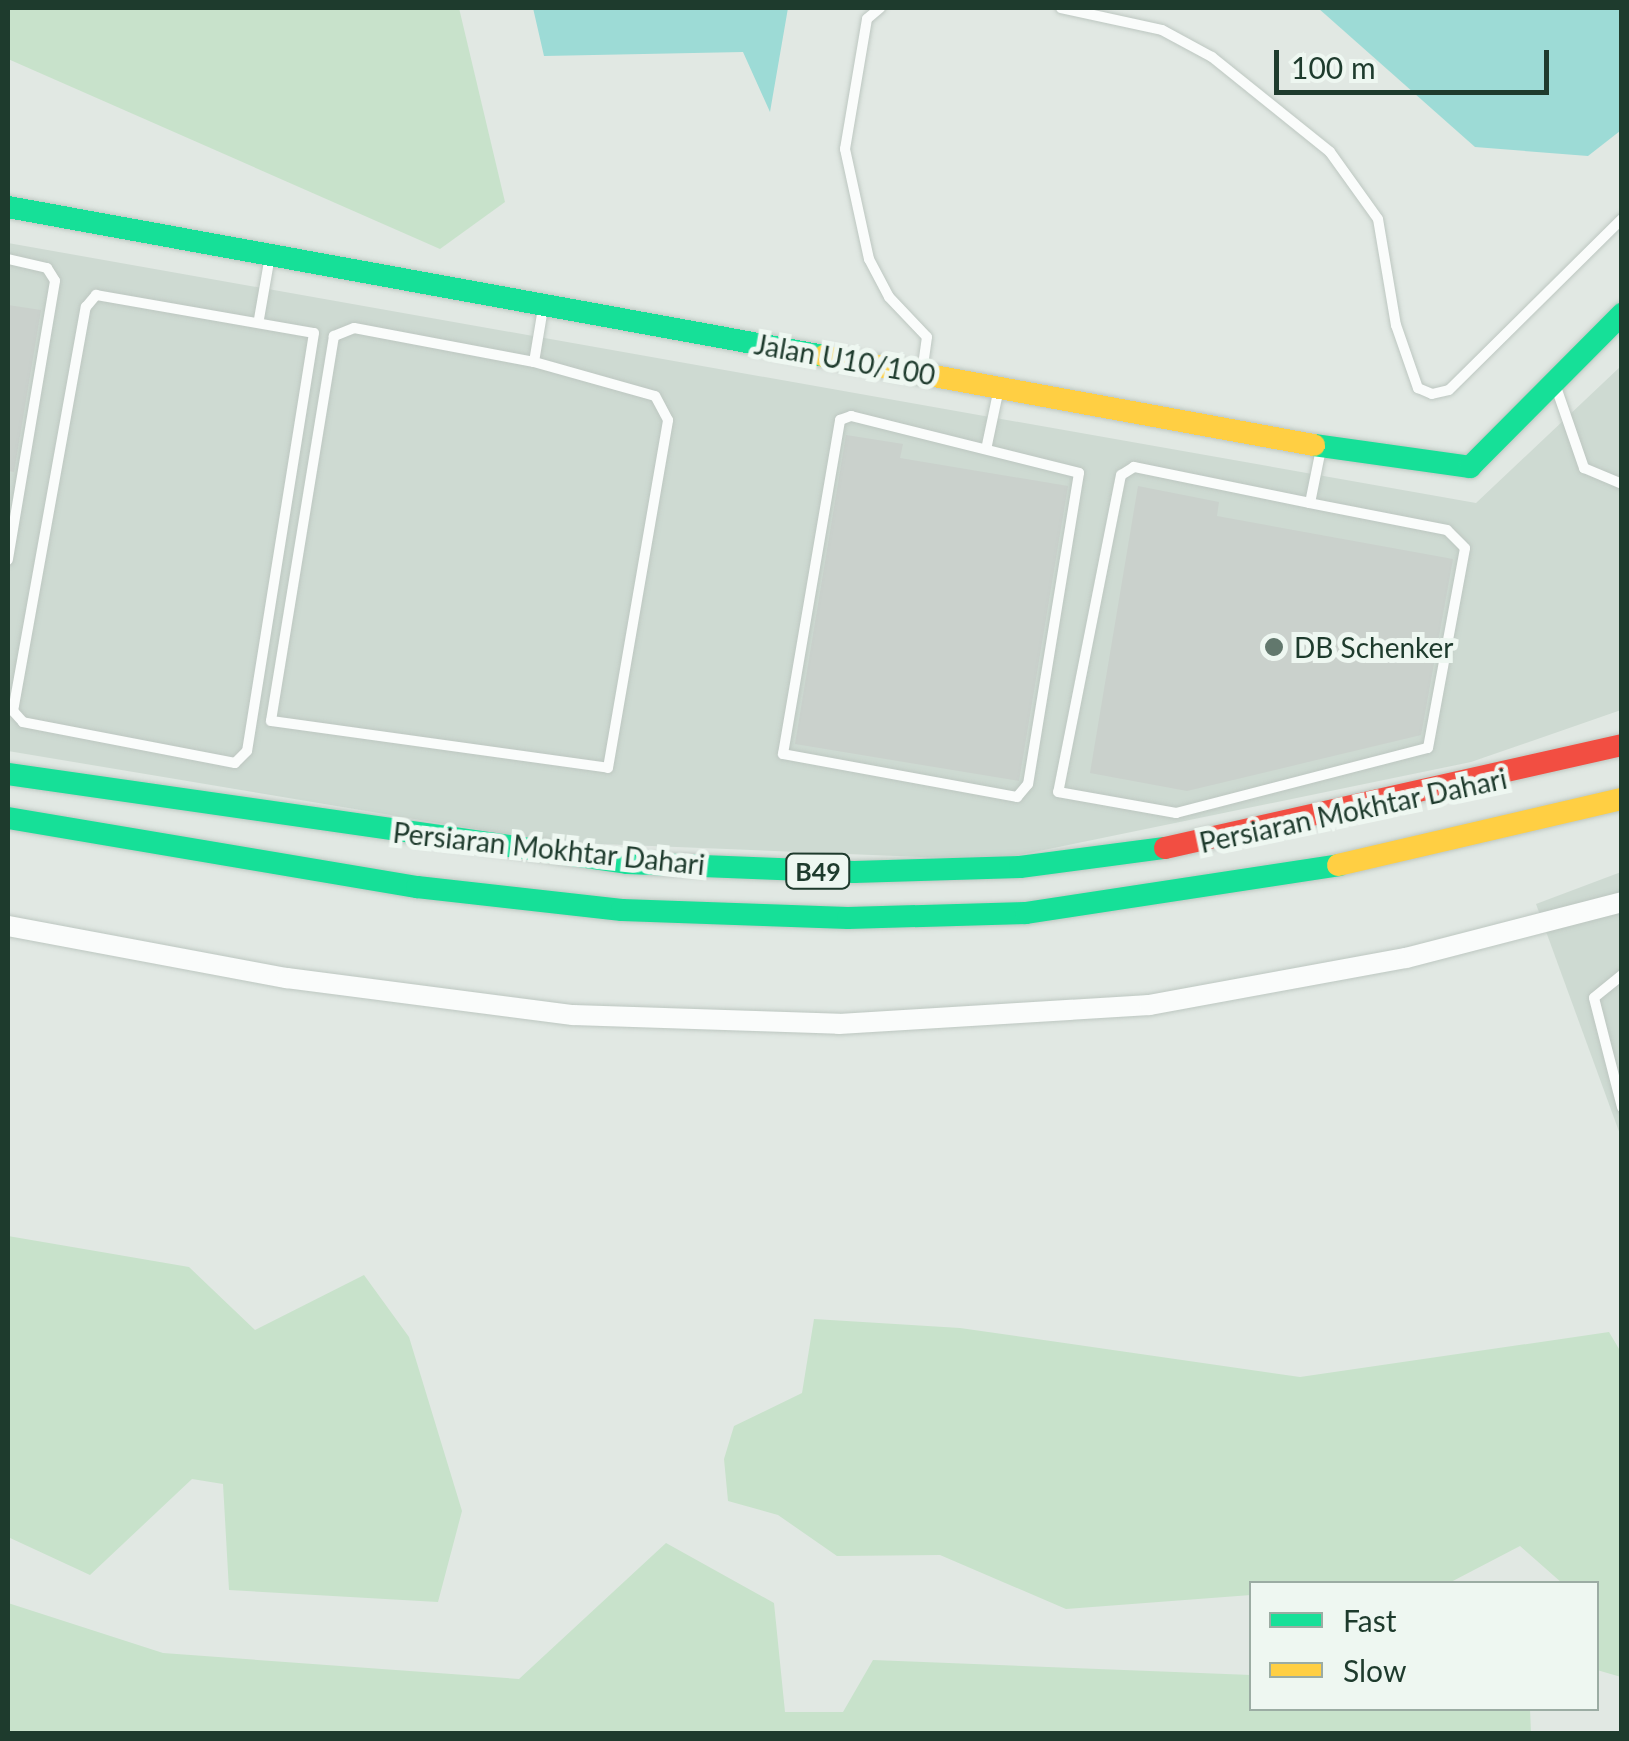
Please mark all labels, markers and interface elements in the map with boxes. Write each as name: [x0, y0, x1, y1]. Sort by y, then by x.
scale bar: [1279, 30, 1554, 92]
text: 100 m: [1291, 49, 1376, 85]
street label: Jalan U10/100: [752, 327, 938, 391]
place label: DB Schenker: [1294, 630, 1453, 664]
marker: DB Schenker: [1263, 636, 1285, 658]
street label: Persiaran Mokhtar Dahari: [1196, 761, 1510, 859]
street label: Persiaran Mokhtar Dahari: [391, 815, 707, 881]
road number: B49: [783, 851, 853, 891]
legend: [1249, 1581, 1599, 1711]
text: Fast: [1343, 1602, 1397, 1638]
text: Slow: [1343, 1652, 1406, 1688]

